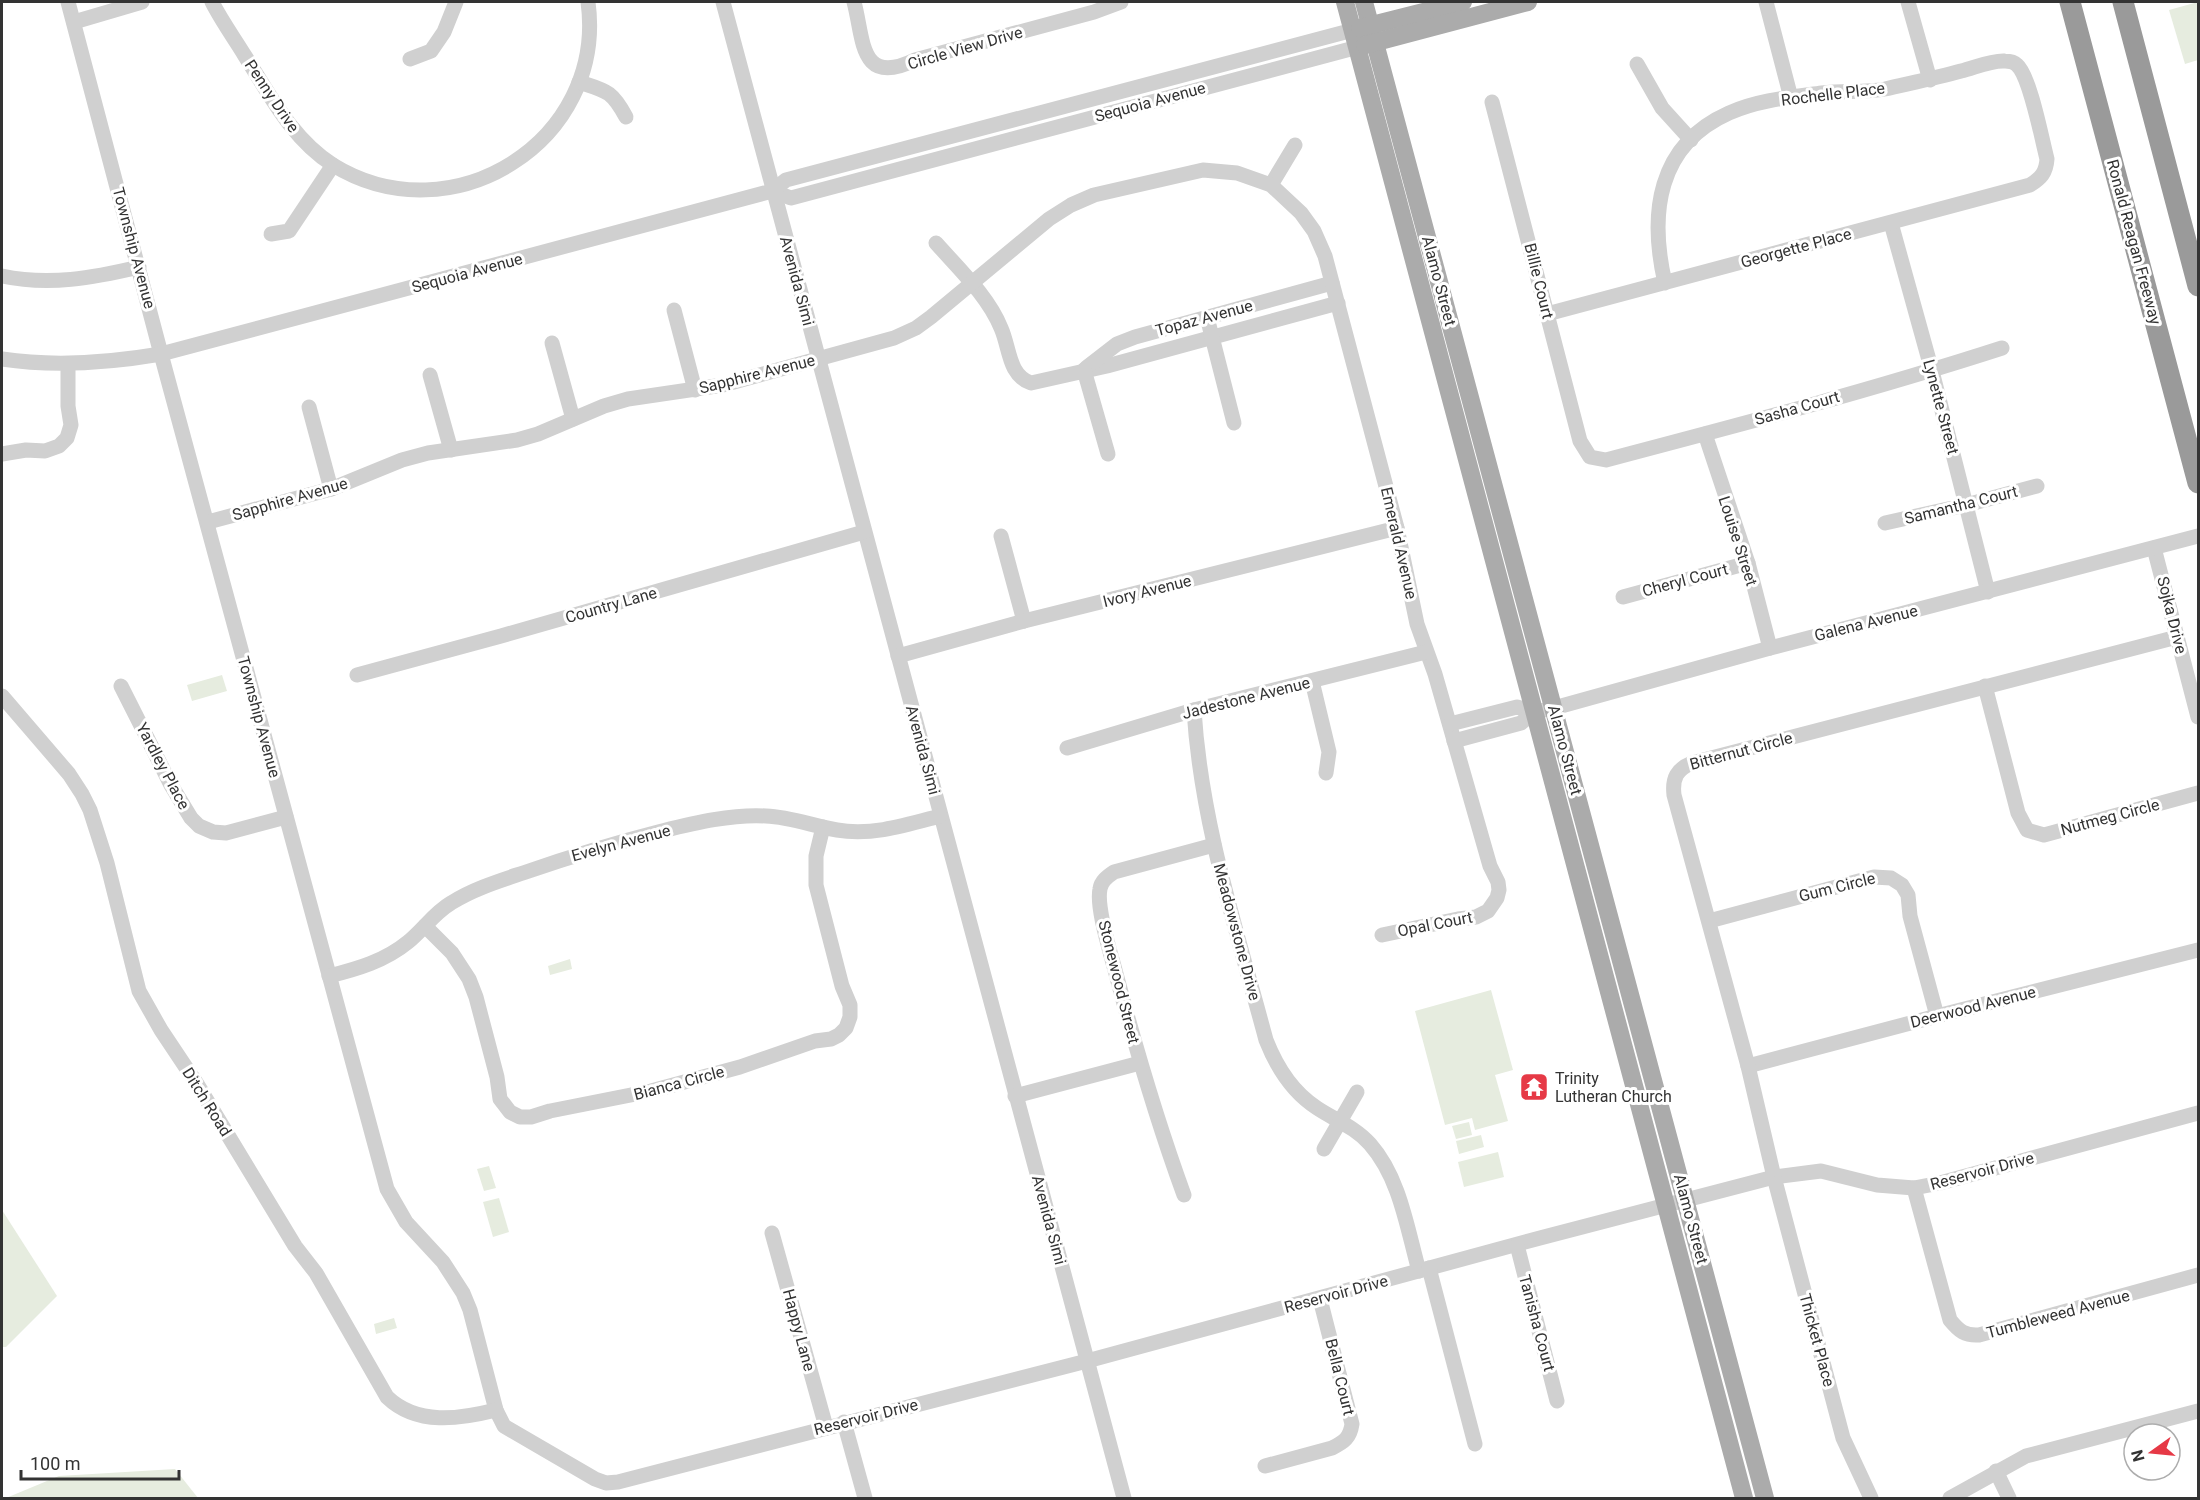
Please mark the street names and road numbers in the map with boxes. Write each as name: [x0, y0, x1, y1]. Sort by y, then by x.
street label: Circle View Drive: [905, 22, 1025, 74]
street label: Penny Drive: [241, 56, 303, 136]
street label: Sequoia Avenue: [1093, 78, 1207, 126]
street label: Rochelle Place: [1780, 78, 1886, 110]
street label: Ronald Reagan Freeway: [2103, 157, 2165, 327]
street label: Township Avenue: [109, 185, 159, 311]
street label: Georgette Place: [1739, 224, 1853, 272]
street label: Avenida Simi: [776, 234, 818, 328]
street label: Alamo Street: [1418, 234, 1460, 328]
street label: Billie Court: [1520, 241, 1558, 321]
street label: Sequoia Avenue: [410, 249, 524, 297]
street label: Topaz Avenue: [1153, 296, 1255, 340]
street label: Sapphire Avenue: [697, 350, 817, 398]
street label: Lynette Street: [1919, 357, 1963, 457]
street label: Sasha Court: [1752, 387, 1842, 429]
street label: Sapphire Avenue: [230, 473, 350, 525]
street label: Samantha Court: [1902, 482, 2020, 528]
street label: Emerald Avenue: [1377, 485, 1421, 601]
street label: Louise Street: [1715, 494, 1761, 588]
street label: Cheryl Court: [1640, 559, 1730, 601]
street label: Ivory Avenue: [1101, 571, 1193, 611]
street label: Sojka Drive: [2153, 574, 2191, 656]
street label: Country Lane: [563, 583, 659, 627]
street label: Galena Avenue: [1812, 601, 1920, 645]
street label: Township Avenue: [234, 654, 284, 780]
street label: Jadestone Avenue: [1180, 673, 1312, 723]
street label: Avenida Simi: [902, 703, 944, 797]
street label: Alamo Street: [1544, 703, 1586, 797]
street label: Yardley Place: [132, 719, 194, 813]
street label: Bitternut Circle: [1688, 728, 1794, 774]
street label: Nutmeg Circle: [2059, 795, 2161, 839]
street label: Evelyn Avenue: [569, 821, 673, 865]
street label: Meadowstone Drive: [1210, 861, 1264, 1003]
street label: Gum Circle: [1797, 868, 1877, 906]
street label: Opal Court: [1396, 907, 1474, 941]
street label: Stonewood Street: [1094, 918, 1144, 1046]
street label: Deerwood Avenue: [1908, 982, 2038, 1032]
street label: Bianca Circle: [632, 1062, 726, 1104]
street label: Ditch Road: [178, 1064, 236, 1140]
street label: Reservoir Drive: [1928, 1148, 2036, 1194]
street label: Alamo Street: [1670, 1172, 1712, 1266]
street label: Avenida Simi: [1028, 1173, 1070, 1267]
street label: Reservoir Drive: [1282, 1271, 1390, 1317]
street label: Tanisha Court: [1515, 1273, 1559, 1373]
street label: Tumbleweed Avenue: [1984, 1286, 2132, 1342]
street label: Happy Lane: [779, 1287, 819, 1373]
street label: Thicket Place: [1795, 1291, 1839, 1389]
street label: Bella Court: [1321, 1337, 1359, 1417]
street label: Reservoir Drive: [812, 1395, 920, 1439]

